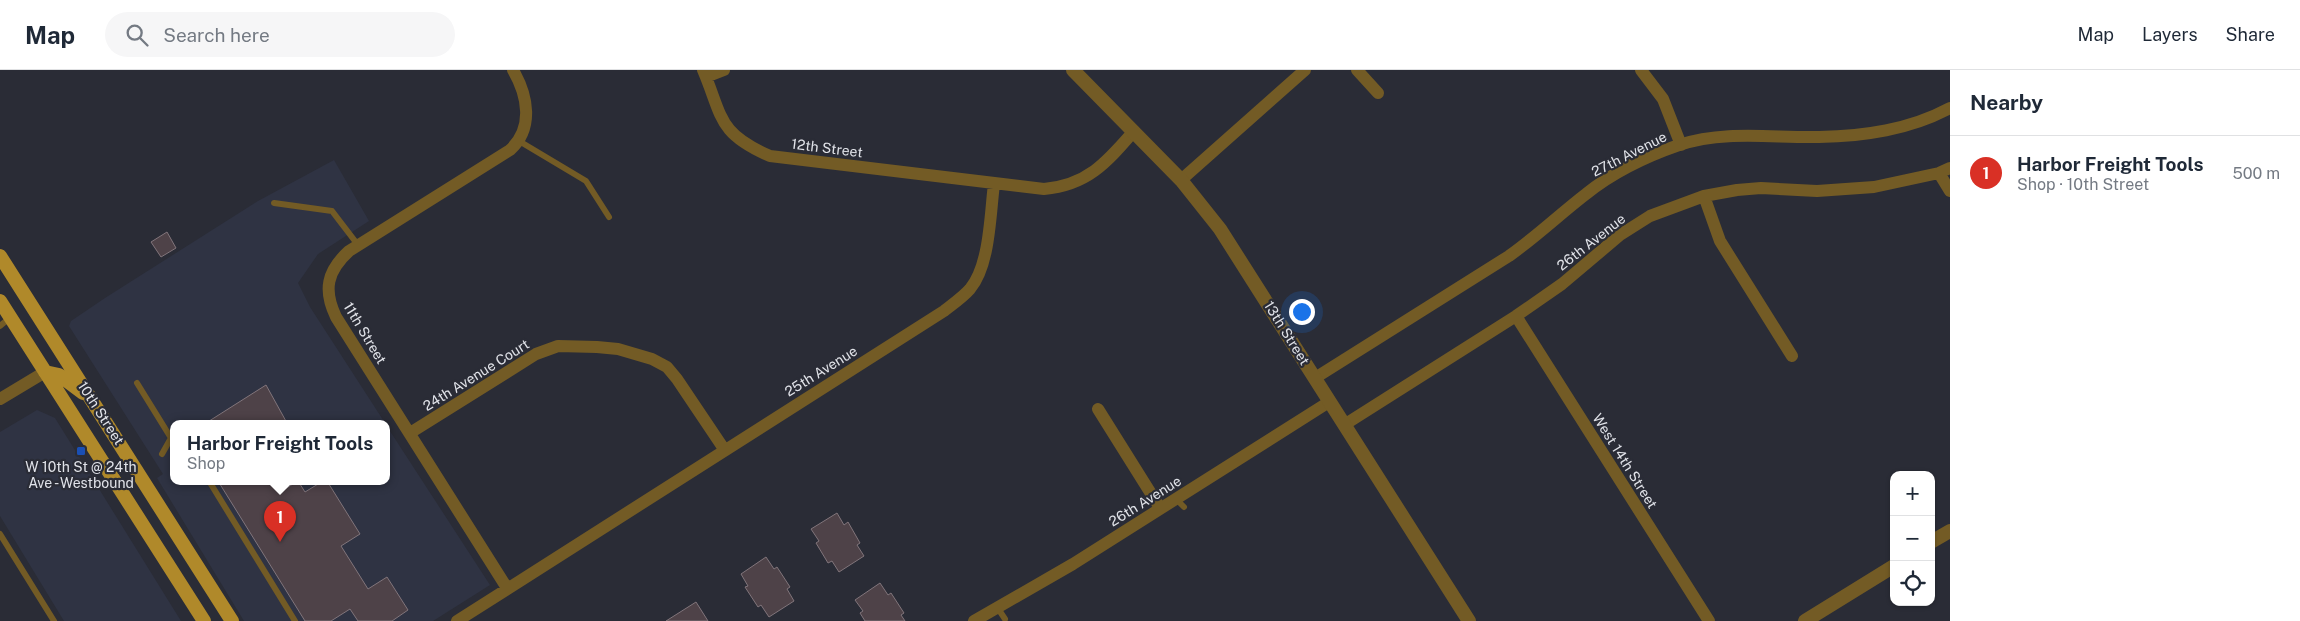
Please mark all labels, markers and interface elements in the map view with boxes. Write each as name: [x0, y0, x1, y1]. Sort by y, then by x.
search box: [105, 12, 455, 57]
text: Map: [25, 21, 75, 49]
icon: search: [123, 21, 151, 49]
text: Search here: [163, 24, 270, 46]
text: Map: [2078, 24, 2114, 45]
text: Layers: [2142, 24, 2198, 45]
text: Share: [2226, 24, 2275, 45]
text: Nearby: [1970, 90, 2043, 115]
street label: 27th Avenue: [1589, 128, 1669, 180]
street label: 12th Street: [790, 136, 864, 160]
text: Harbor Freight Tools: [2017, 153, 2203, 175]
text: 1: [1983, 164, 1989, 183]
text: 500 m: [2233, 164, 2280, 183]
text: Shop · 10th Street: [2017, 175, 2149, 194]
street label: 26th Avenue: [1554, 210, 1628, 274]
street label: 13th Street: [1261, 298, 1313, 368]
street label: 11th Street: [340, 299, 390, 367]
your location: [1289, 299, 1315, 325]
street label: 24th Avenue Court: [420, 336, 532, 414]
street label: 25th Avenue: [782, 342, 860, 400]
street label: 10th Street: [75, 378, 127, 448]
street label: West 14th Street: [1589, 411, 1661, 511]
popup: [170, 420, 390, 485]
text: Harbor Freight Tools: [187, 432, 373, 454]
marker: W 10th St @ 24th Ave - Westbound: [75, 445, 87, 457]
text: Shop: [187, 454, 225, 473]
place label: W 10th St @ 24th Ave - Westbound: [25, 459, 137, 491]
map controls: [1890, 471, 1935, 606]
button: +: [1890, 471, 1935, 516]
street label: 26th Avenue: [1106, 472, 1184, 530]
pin: 1: [264, 501, 296, 542]
button: −: [1890, 516, 1935, 561]
button: locate: [1890, 561, 1935, 606]

